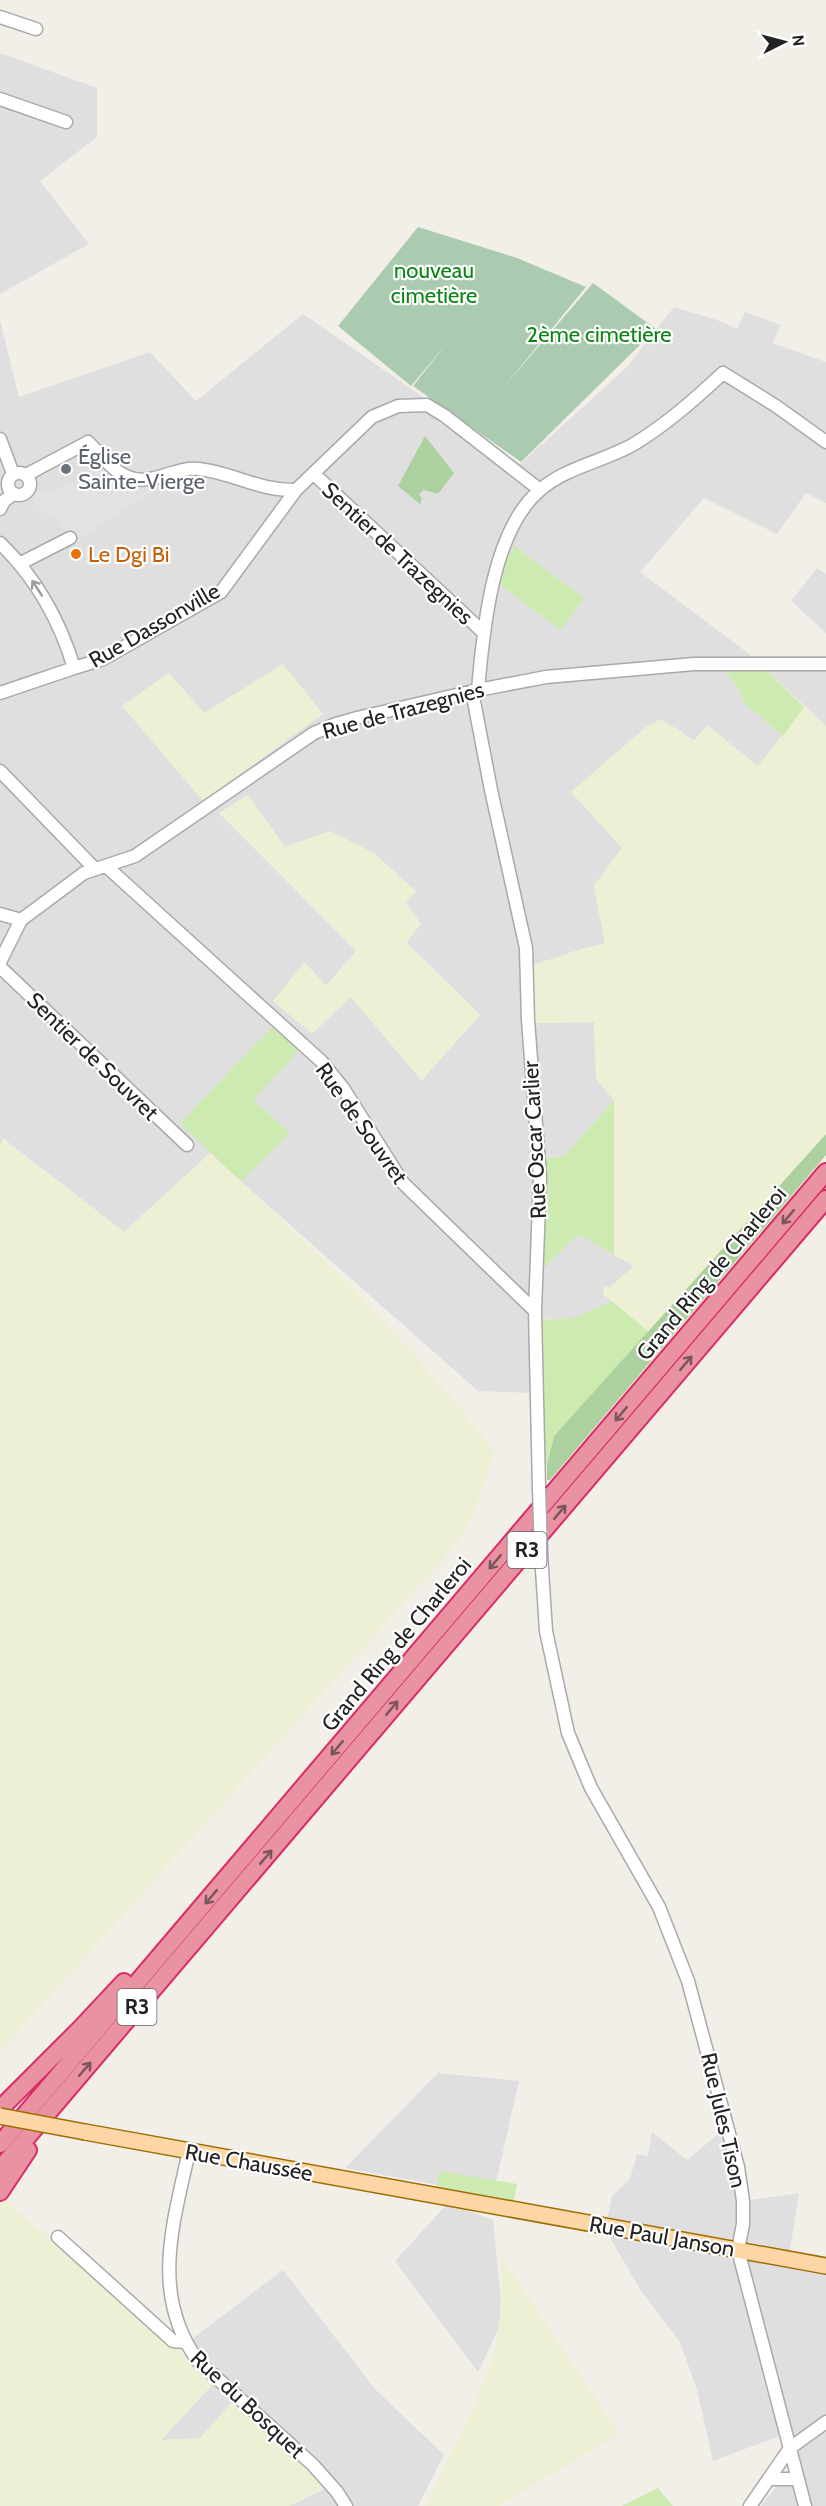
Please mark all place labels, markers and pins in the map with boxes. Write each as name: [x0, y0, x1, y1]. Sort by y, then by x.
place label: Église Sainte-Vierge: [78, 443, 205, 495]
marker: Église Sainte-Vierge: [59, 462, 73, 476]
place label: Le Dgi Bi: [88, 541, 170, 568]
marker: Le Dgi Bi: [69, 547, 83, 561]

